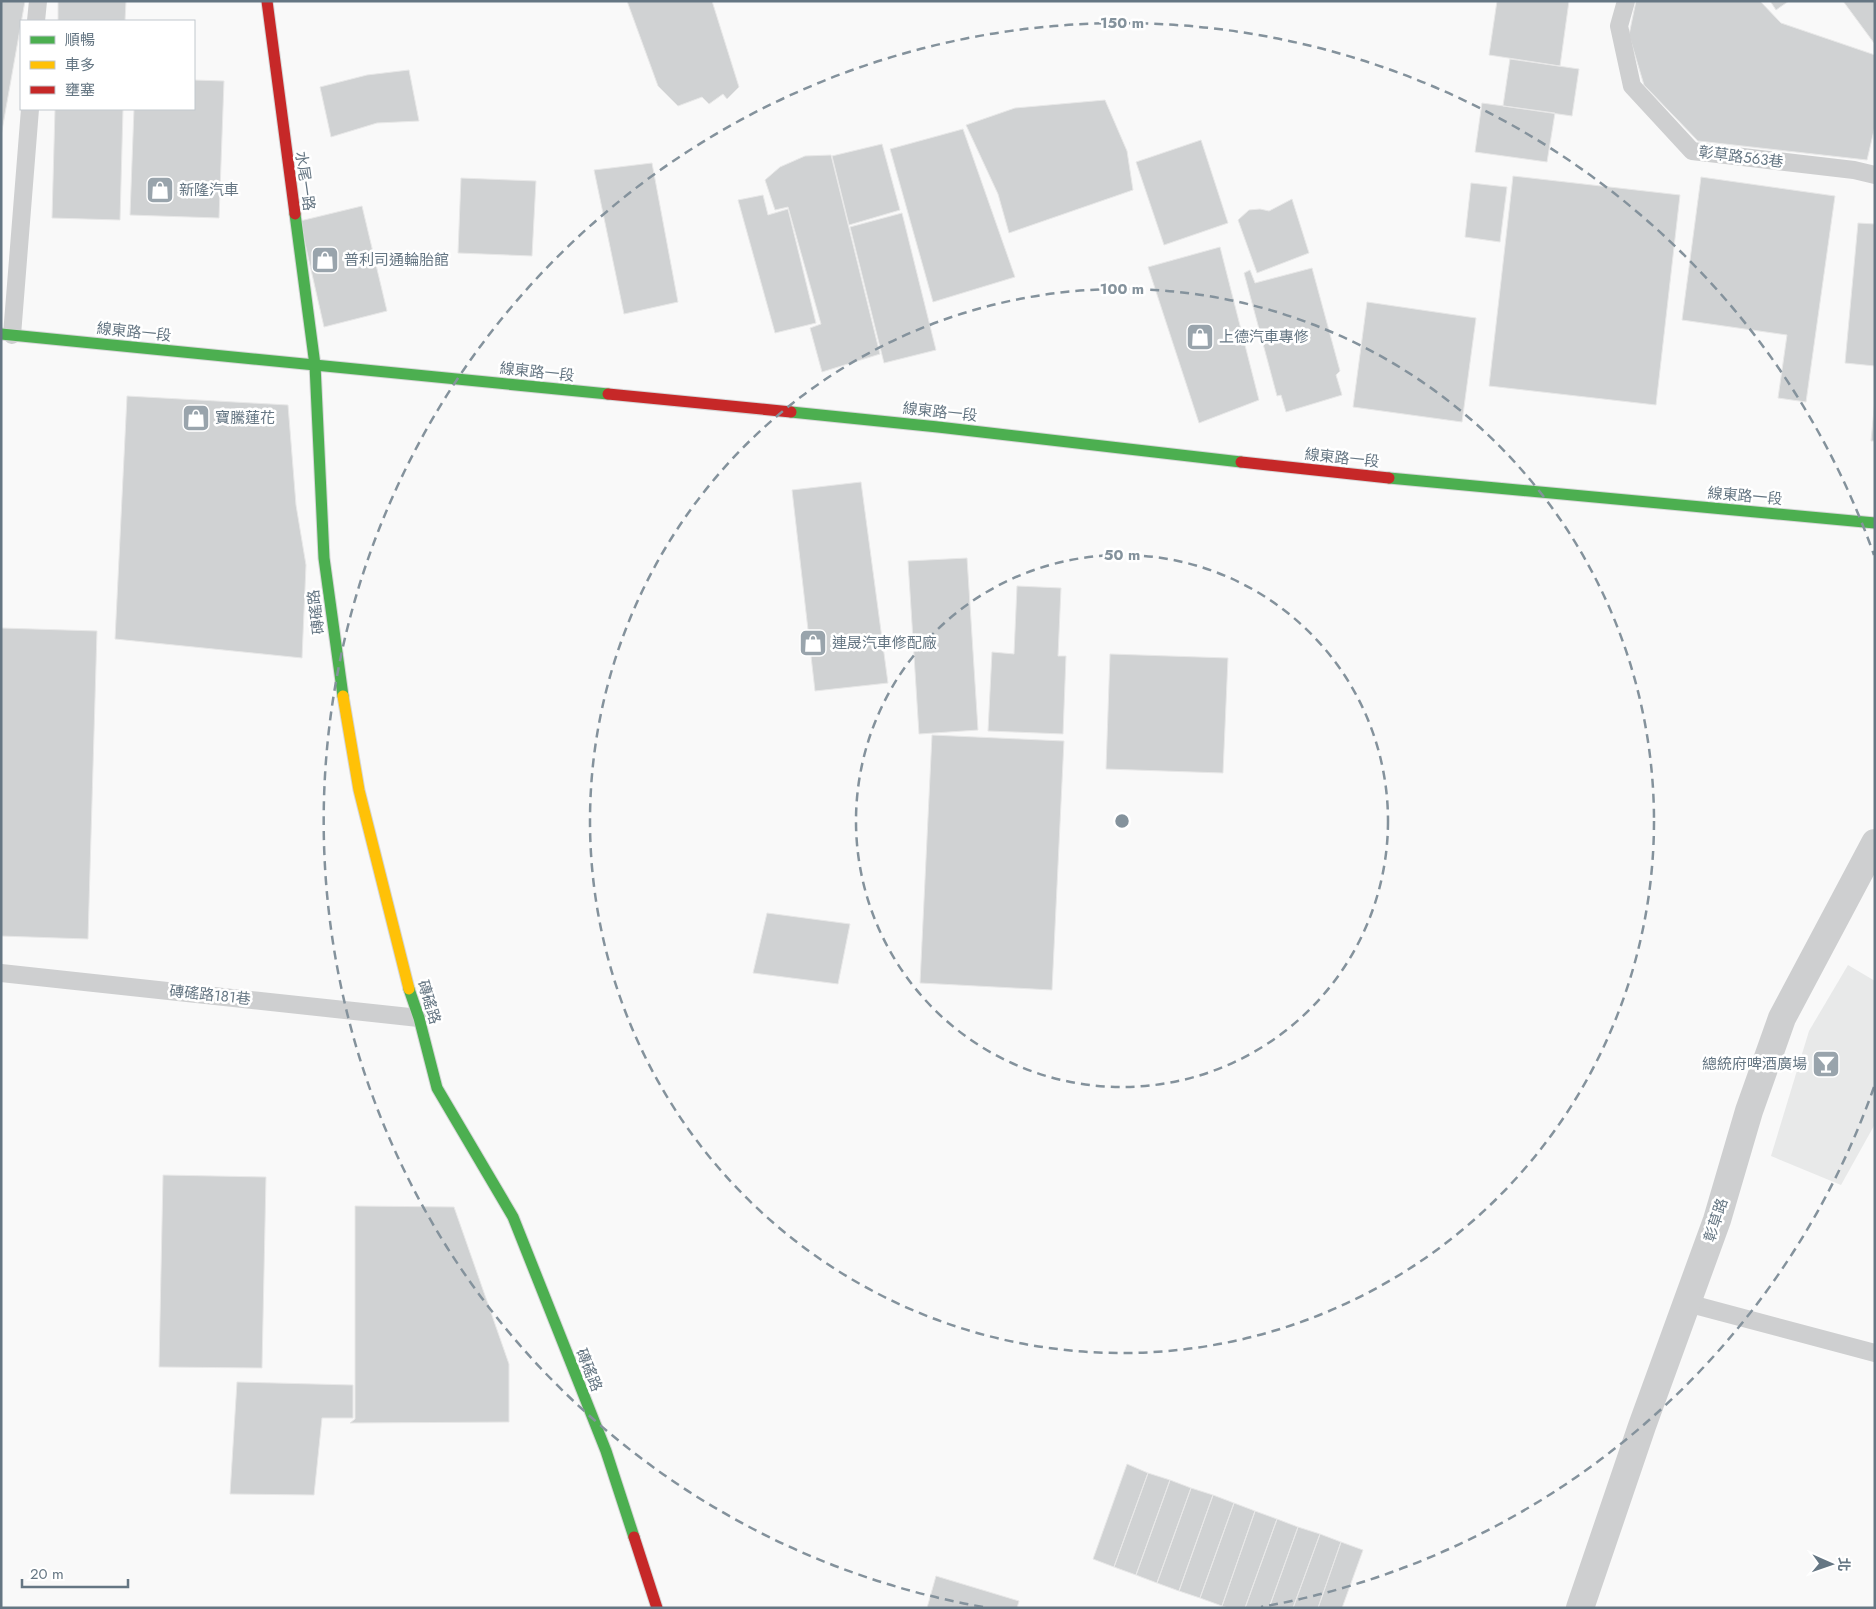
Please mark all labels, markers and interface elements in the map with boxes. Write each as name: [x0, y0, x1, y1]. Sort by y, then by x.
text: 150 m: [1100, 12, 1144, 34]
legend: [20, 20, 195, 110]
text: 順暢: [65, 29, 95, 51]
text: 車多: [65, 54, 95, 76]
text: 壅塞: [65, 79, 95, 101]
street label: 彰草路563巷: [1697, 141, 1785, 173]
street label: 水尾一路: [290, 150, 320, 212]
shop icon: 新隆汽車: [145, 175, 175, 205]
place label: 新隆汽車: [179, 179, 239, 201]
shop icon: 普利司通輪胎館: [310, 245, 340, 275]
place label: 普利司通輪胎館: [344, 249, 449, 271]
text: 100 m: [1100, 278, 1144, 300]
street label: 線東路一段: [96, 317, 172, 347]
shop icon: 上德汽車專修: [1185, 322, 1215, 352]
place label: 上德汽車專修: [1219, 326, 1309, 348]
street label: 線東路一段: [499, 357, 575, 387]
street label: 線東路一段: [902, 397, 978, 427]
shop icon: 寶騰蓮花: [181, 403, 211, 433]
place label: 寶騰蓮花: [215, 407, 275, 429]
street label: 線東路一段: [1304, 443, 1380, 473]
street label: 線東路一段: [1707, 482, 1783, 510]
text: 50 m: [1104, 544, 1140, 566]
street label: 磚磘路: [302, 588, 330, 636]
shop icon: 連晟汽車修配廠: [798, 628, 828, 658]
place label: 連晟汽車修配廠: [832, 632, 937, 654]
centre of rings: [1113, 812, 1131, 830]
street label: 磚磘路: [412, 977, 446, 1027]
street label: 磚磘路181巷: [168, 980, 252, 1010]
bar icon: 總統府啤酒廣場: [1811, 1049, 1841, 1079]
place label: 總統府啤酒廣場: [1702, 1053, 1807, 1075]
street label: 彰草路: [1699, 1195, 1733, 1245]
street label: 磚磘路: [570, 1345, 608, 1395]
north arrow: [1806, 1539, 1856, 1589]
scale bar: [22, 1556, 129, 1588]
text: 北: [1834, 1557, 1854, 1572]
text: 20 m: [30, 1563, 64, 1585]

